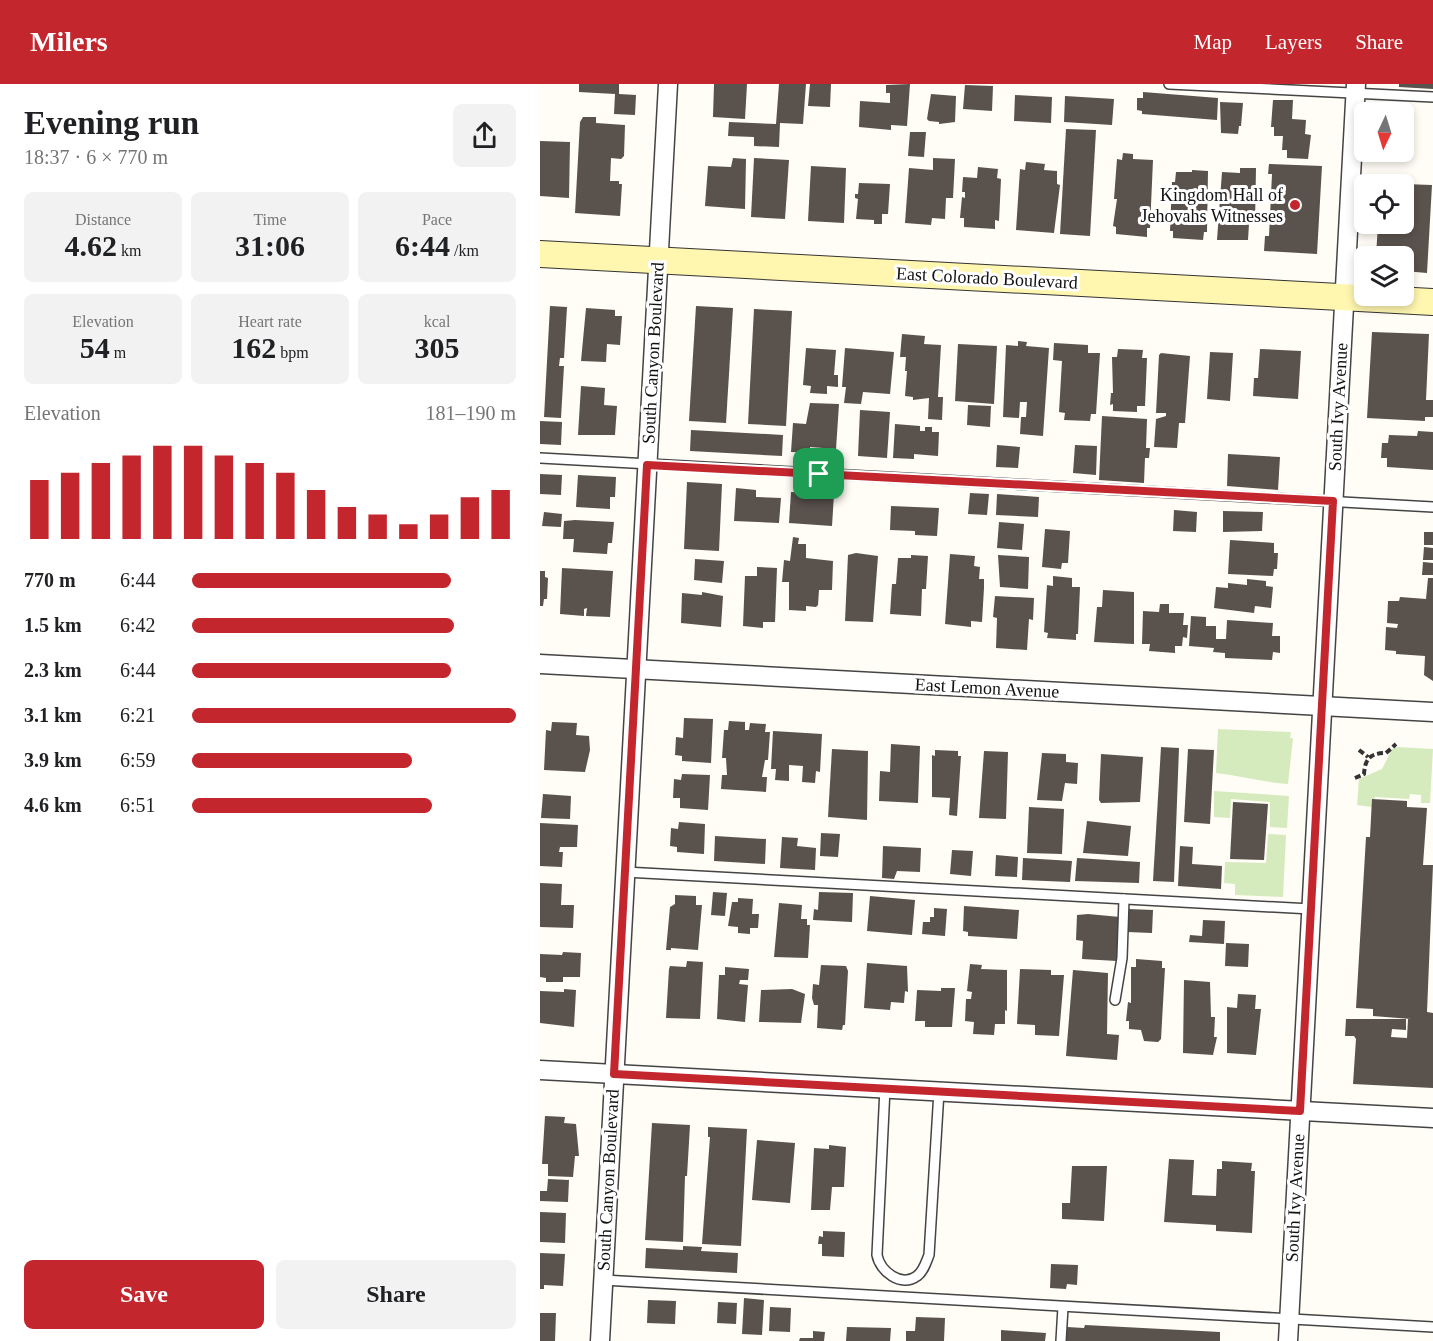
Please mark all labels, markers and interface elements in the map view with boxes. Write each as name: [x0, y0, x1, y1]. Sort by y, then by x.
text: Milers: [30, 26, 108, 57]
text: Map: [1194, 30, 1232, 54]
text: Layers: [1265, 30, 1322, 54]
text: Share: [1355, 30, 1403, 54]
north arrow: [1354, 102, 1414, 162]
map controls: [1354, 102, 1414, 306]
button: share: [453, 104, 516, 167]
text: Evening run: [24, 105, 199, 141]
text: 18:37 · 6 × 770 m: [24, 146, 168, 168]
button: locate: [1354, 174, 1414, 234]
place label: Kingdom Hall of Jehovahs Witnesses: [1141, 185, 1283, 226]
marker: Kingdom Hall of Jehovahs Witnesses: [1288, 198, 1302, 212]
text: Distance: [75, 211, 131, 228]
text: Time: [253, 211, 287, 228]
text: Pace: [422, 211, 452, 228]
text: 4.62: [65, 229, 117, 262]
text: 31:06: [235, 229, 305, 262]
text: 6:44: [395, 229, 450, 262]
text: km: [117, 242, 141, 259]
text: /km: [450, 242, 479, 259]
button: layers: [1354, 246, 1414, 306]
street label: South Canyon Boulevard: [638, 262, 668, 444]
street label: East Colorado Boulevard: [896, 263, 1078, 293]
text: Elevation: [72, 313, 134, 330]
text: Heart rate: [238, 313, 302, 330]
text: kcal: [424, 313, 450, 330]
text: 54: [80, 331, 110, 364]
text: 162: [231, 331, 276, 364]
text: 305: [415, 331, 460, 364]
street label: South Ivy Avenue: [1325, 342, 1351, 472]
text: m: [110, 344, 126, 361]
text: bpm: [276, 344, 309, 361]
text: Elevation: [24, 402, 101, 424]
text: 181–190 m: [425, 402, 516, 424]
pin: [793, 448, 844, 499]
icon: arrive: [802, 457, 835, 490]
text: 770 m: [24, 569, 76, 591]
text: 6:44: [120, 569, 156, 591]
text: 1.5 km: [24, 614, 82, 636]
text: 6:42: [120, 614, 156, 636]
text: 2.3 km: [24, 659, 82, 681]
text: 6:44: [120, 659, 156, 681]
street label: East Lemon Avenue: [914, 674, 1060, 702]
text: 3.1 km: [24, 704, 82, 726]
text: 6:21: [120, 704, 156, 726]
text: 3.9 km: [24, 749, 82, 771]
text: 6:59: [120, 749, 156, 771]
text: 4.6 km: [24, 794, 82, 816]
text: 6:51: [120, 794, 156, 816]
street label: South Canyon Boulevard: [593, 1089, 623, 1271]
street label: South Ivy Avenue: [1282, 1133, 1308, 1263]
button: Save: [24, 1260, 264, 1329]
button: Share: [276, 1260, 516, 1329]

